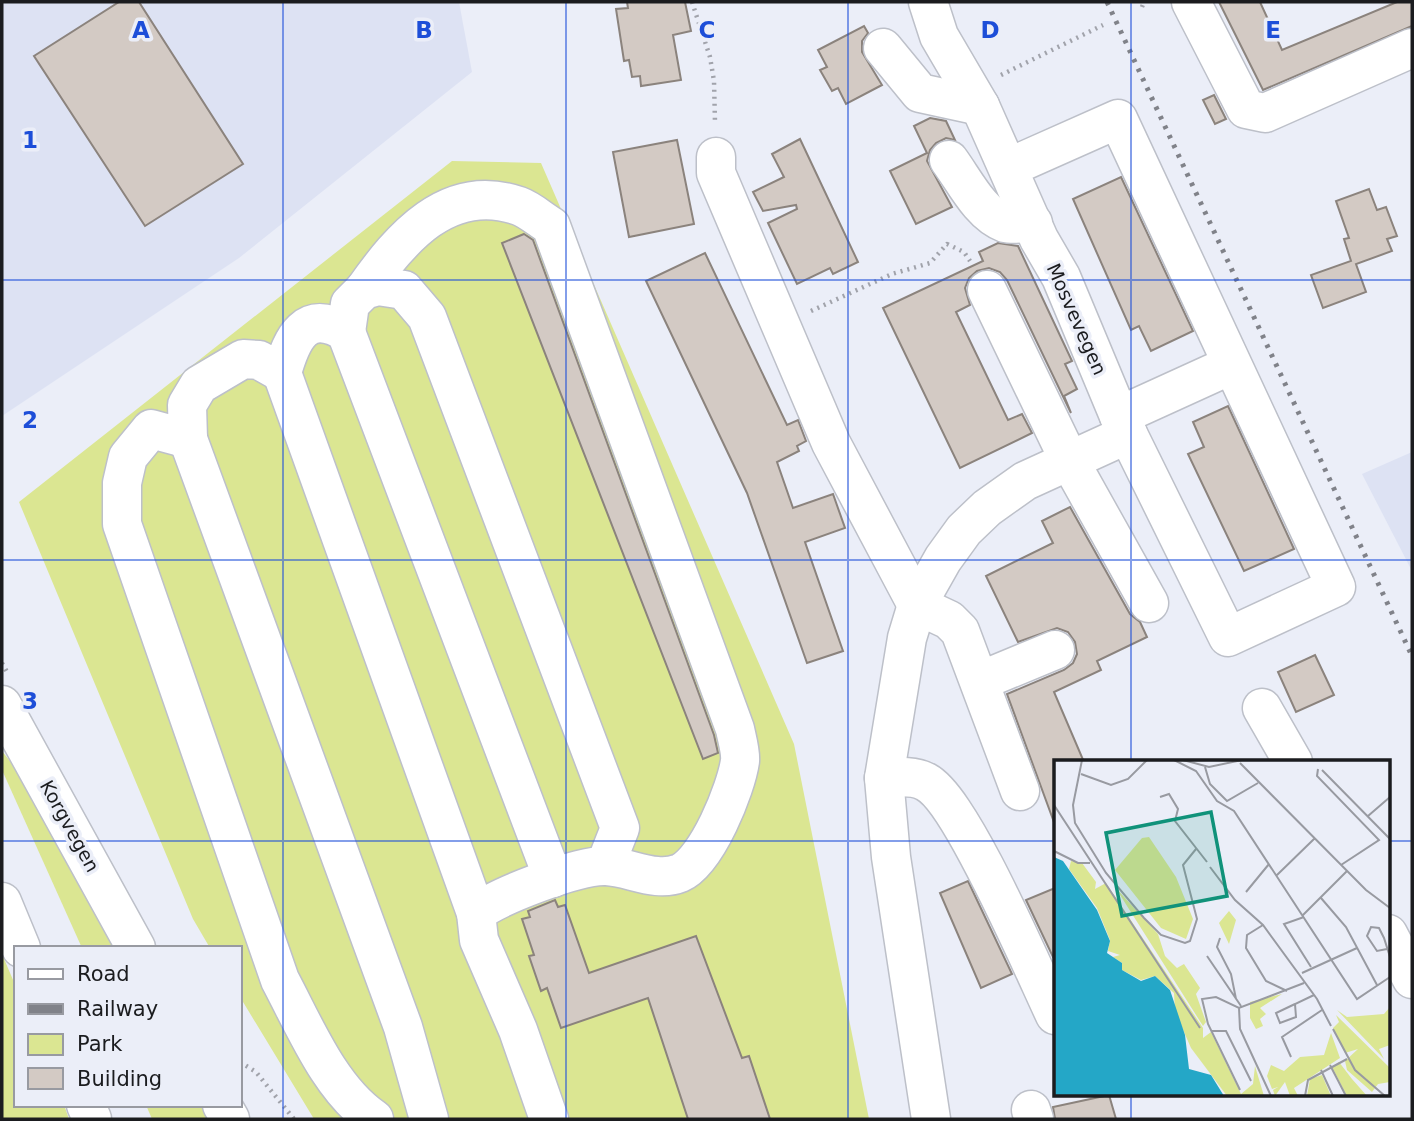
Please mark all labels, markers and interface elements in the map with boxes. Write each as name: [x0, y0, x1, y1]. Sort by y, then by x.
text: A: [132, 17, 150, 43]
text: B: [415, 17, 433, 43]
text: C: [699, 17, 715, 43]
text: D: [980, 17, 1000, 43]
text: E: [1265, 17, 1281, 43]
text: 1: [22, 127, 38, 153]
street label: Mosvevegen: [1043, 260, 1111, 378]
text: 2: [22, 407, 38, 433]
text: 3: [22, 688, 38, 714]
inset map: [1054, 760, 1390, 1096]
street label: Korgvegen: [36, 776, 104, 876]
legend: [14, 946, 242, 1107]
text: Road: [77, 962, 130, 986]
text: Railway: [77, 997, 158, 1021]
text: Park: [77, 1032, 123, 1056]
text: Building: [77, 1067, 162, 1091]

